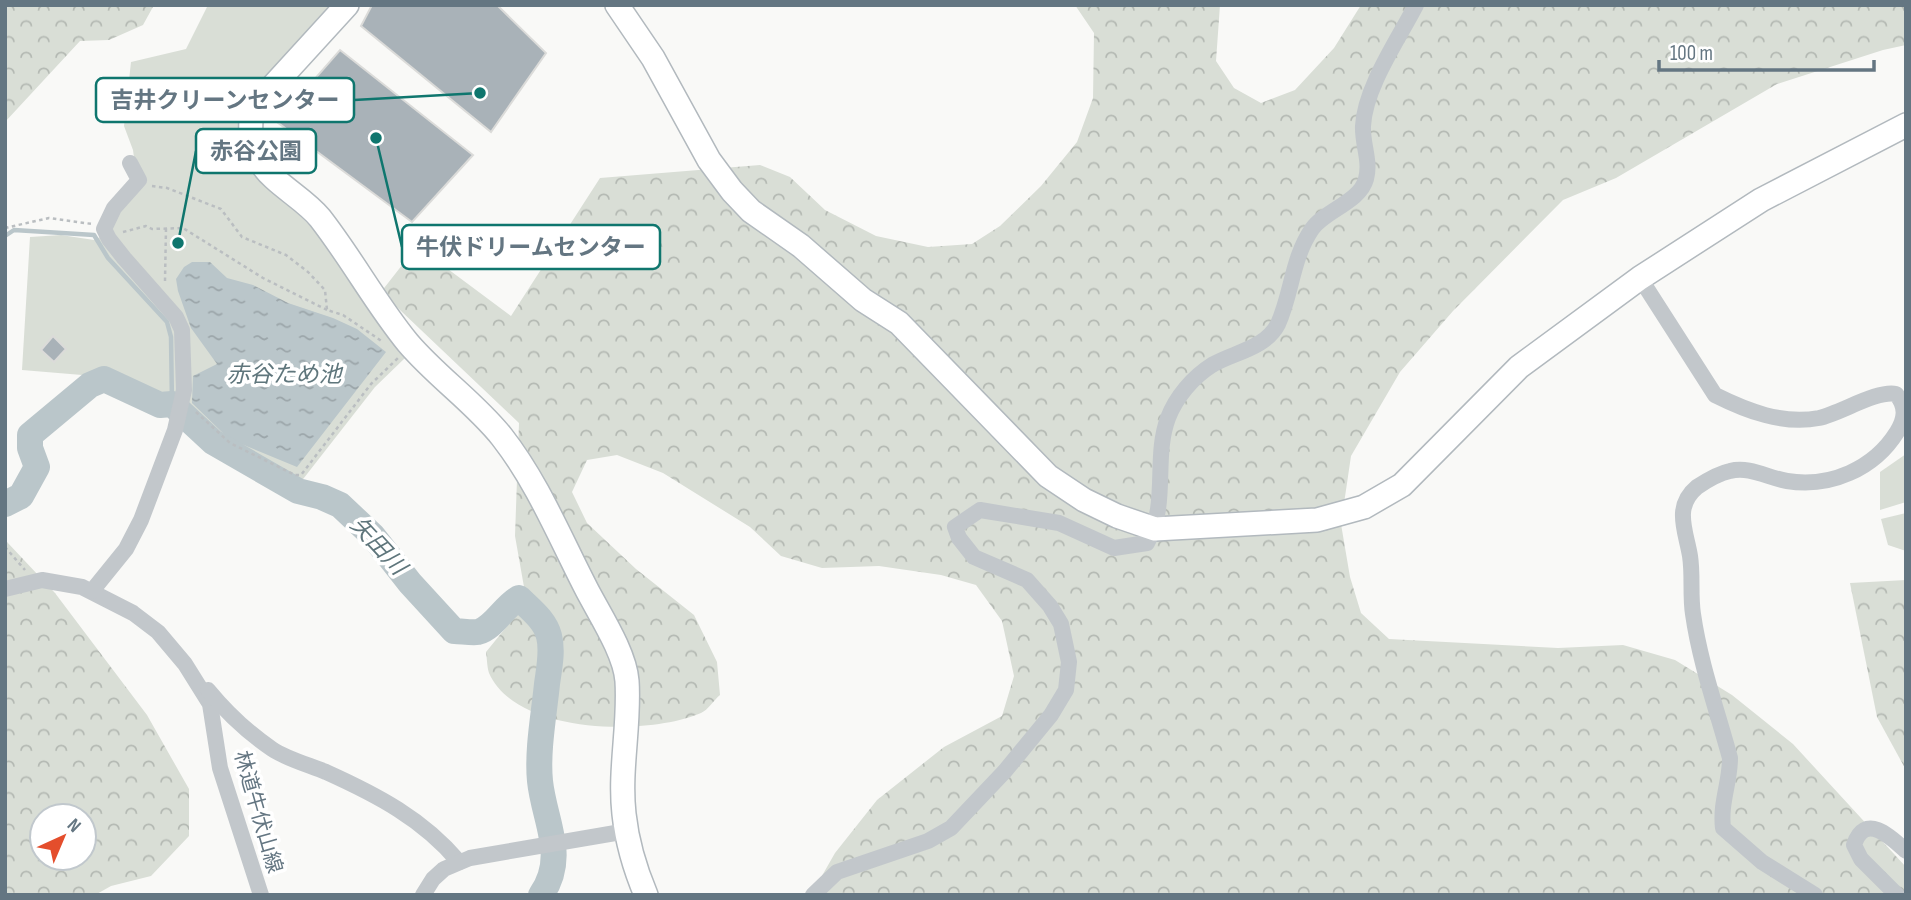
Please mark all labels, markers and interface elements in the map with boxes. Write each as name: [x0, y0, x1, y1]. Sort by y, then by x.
scale bar: [1659, 28, 1874, 72]
text: 100 m: [1670, 41, 1713, 66]
callout: 吉井クリーンセンター: [96, 78, 354, 122]
text: 吉井クリーンセンター: [111, 87, 339, 115]
callout: 赤谷公園: [196, 129, 316, 173]
text: 赤谷公園: [210, 138, 302, 166]
callout: 牛伏ドリームセンター: [402, 225, 660, 269]
text: 牛伏ドリームセンター: [416, 234, 646, 262]
water label: 赤谷ため池: [227, 361, 344, 389]
water label: 矢田川: [344, 511, 414, 583]
street label: 林道牛伏山線: [229, 748, 287, 876]
north arrow: [28, 802, 98, 872]
text: N: [62, 814, 85, 838]

